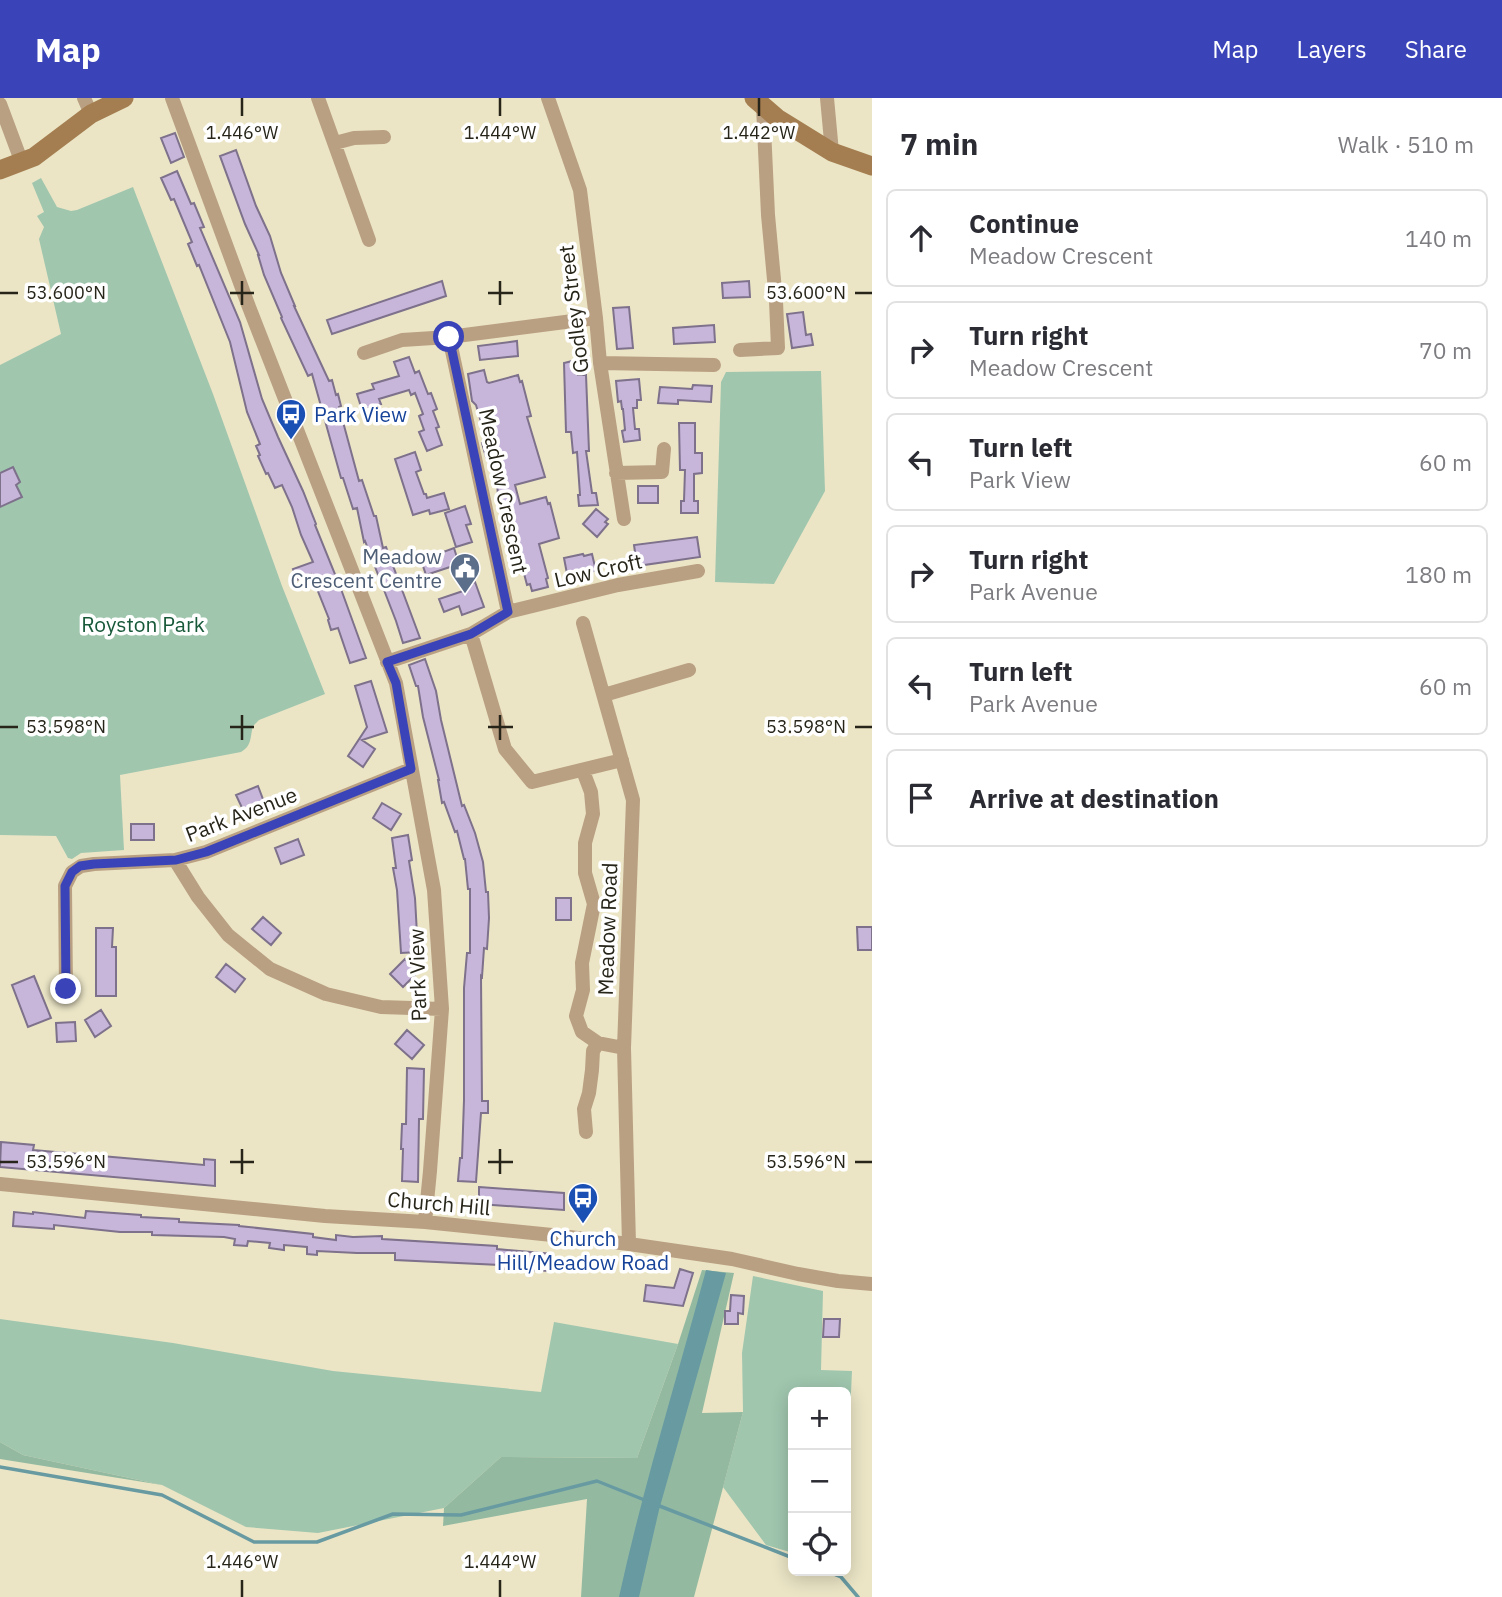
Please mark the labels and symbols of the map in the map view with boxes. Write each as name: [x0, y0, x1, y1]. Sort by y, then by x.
text: 1.446°W: [206, 121, 278, 144]
text: 1.444°W: [464, 121, 536, 144]
text: 1.442°W: [723, 121, 795, 144]
street label: Godley Street: [551, 243, 595, 375]
text: 53.600°N: [26, 281, 106, 304]
text: 53.600°N: [766, 281, 846, 304]
route start: [433, 321, 464, 352]
bus stop icon: Park View: [274, 397, 308, 441]
place label: Park View: [314, 400, 407, 428]
street label: Meadow Crescent: [473, 406, 535, 576]
place label: Meadow Crescent Centre: [290, 542, 442, 594]
street label: Low Croft: [551, 546, 645, 594]
public building icon: Meadow Crescent Centre: [448, 551, 482, 595]
park label: Royston Park: [81, 610, 205, 638]
text: 53.598°N: [26, 715, 106, 738]
text: 53.598°N: [766, 715, 846, 738]
street label: Park Avenue: [181, 780, 301, 848]
street label: Meadow Road: [591, 862, 623, 996]
street label: Park View: [401, 928, 433, 1022]
route end: [50, 973, 81, 1004]
text: 53.596°N: [26, 1150, 106, 1173]
text: 53.596°N: [766, 1150, 846, 1173]
bus stop icon: Church Hill/Meadow Road: [566, 1181, 600, 1225]
street label: Church Hill: [386, 1185, 492, 1221]
place label: Church Hill/Meadow Road: [497, 1224, 669, 1276]
text: 1.446°W: [206, 1550, 278, 1573]
text: 1.444°W: [464, 1550, 536, 1573]

